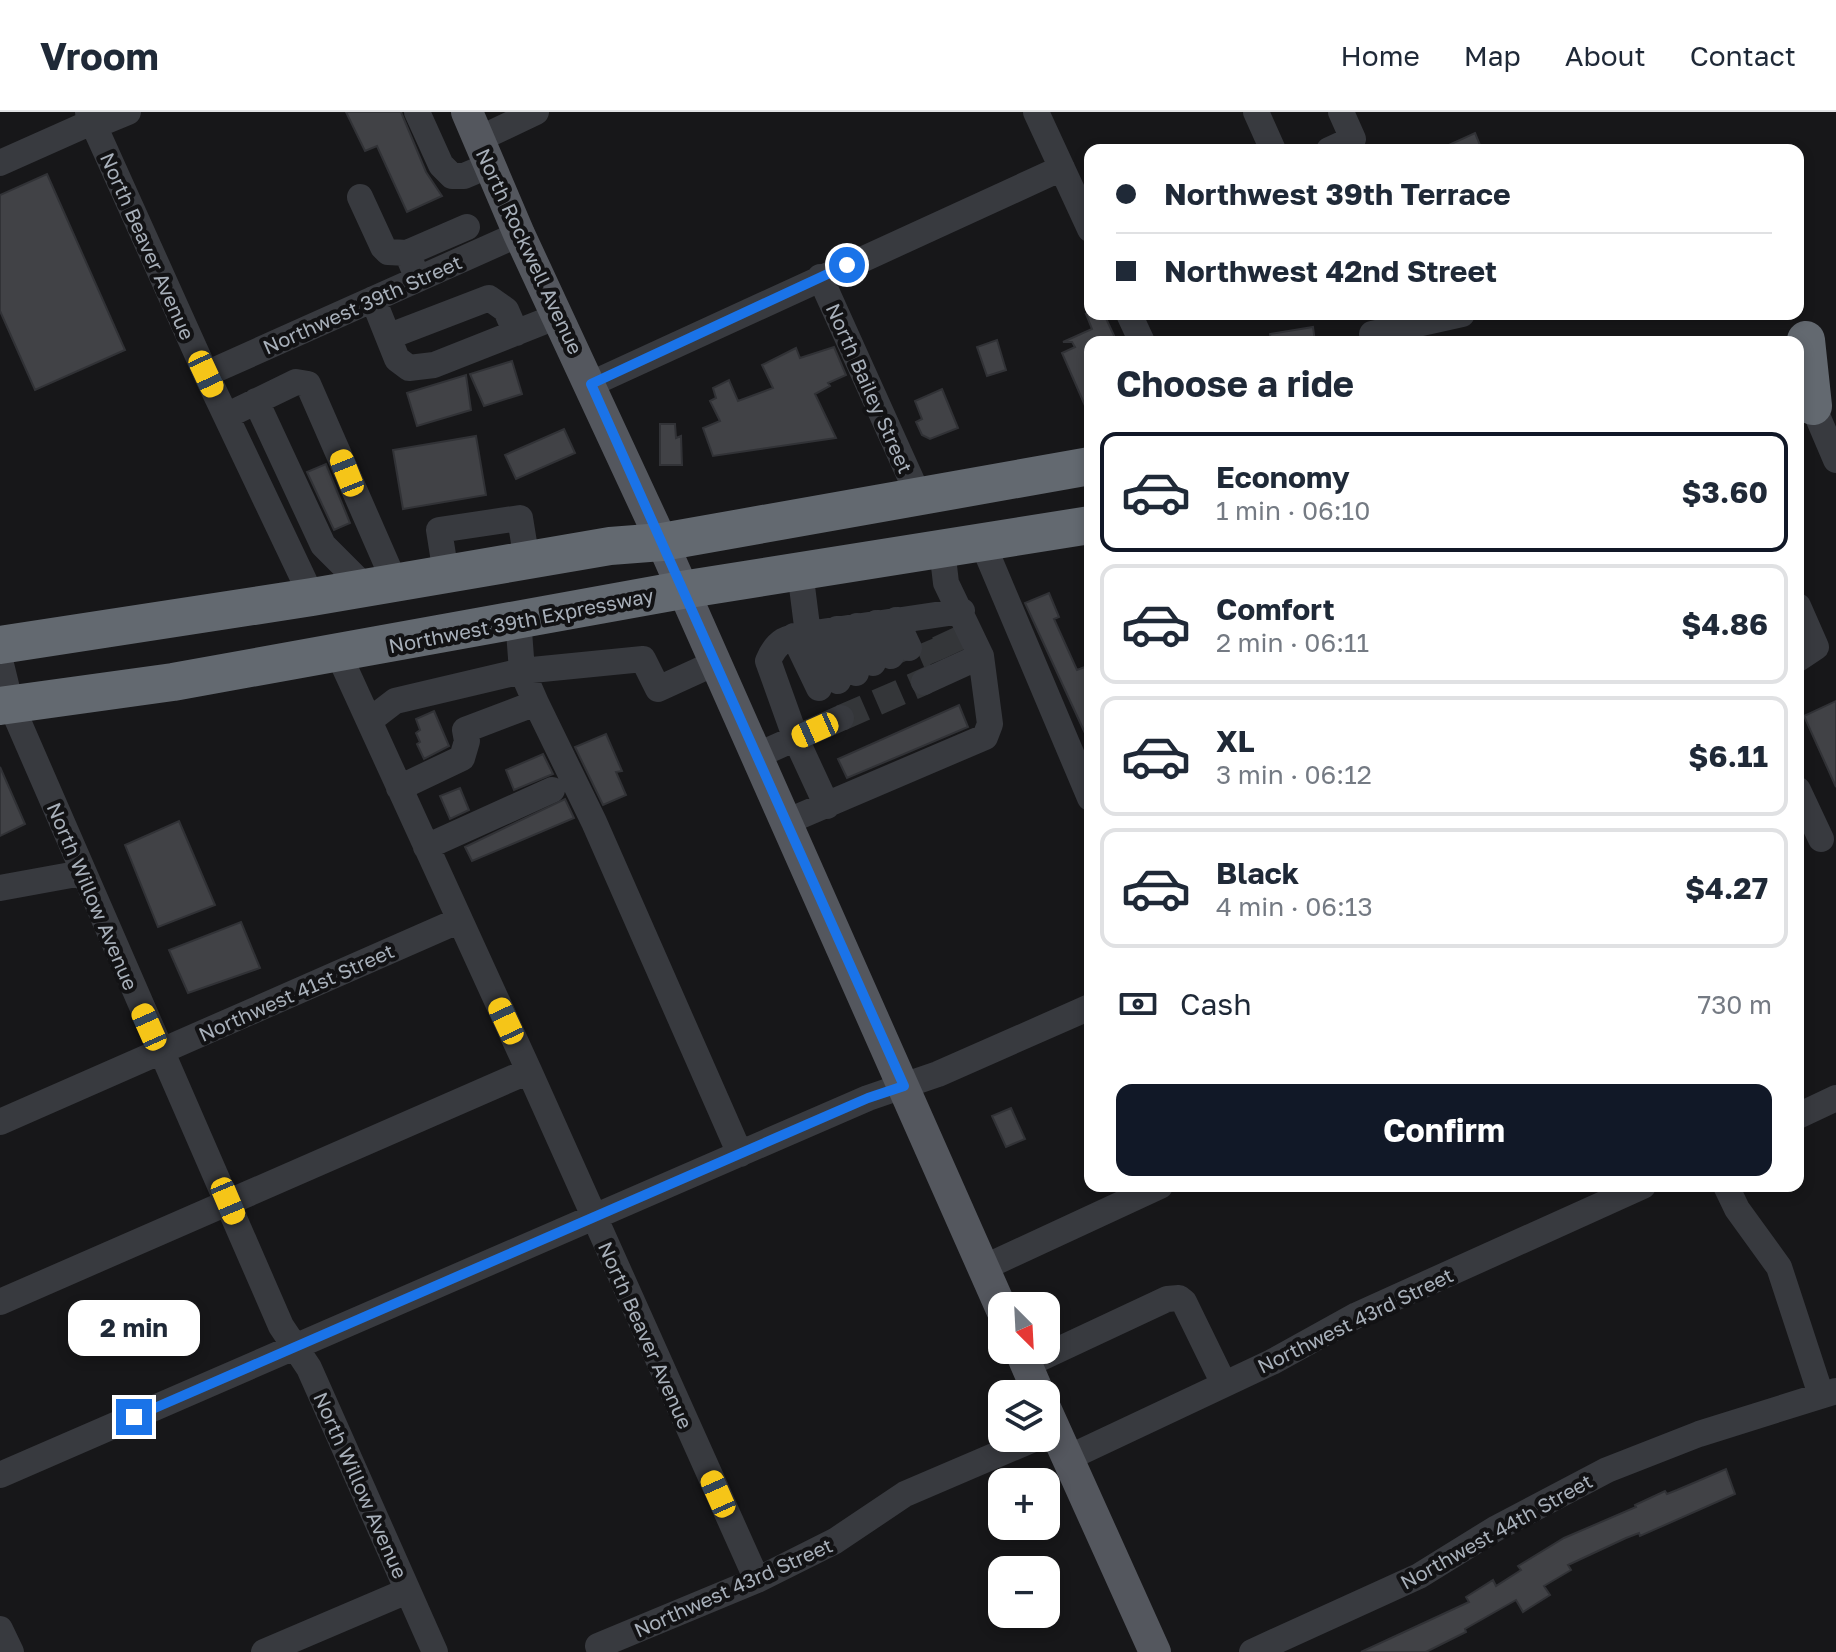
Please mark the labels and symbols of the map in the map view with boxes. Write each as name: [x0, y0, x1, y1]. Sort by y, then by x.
street label: North Rockwell Avenue: [472, 144, 588, 358]
street label: North Beaver Avenue: [96, 149, 200, 343]
route start: [829, 247, 865, 283]
street label: Northwest 39th Street: [259, 249, 465, 359]
street label: North Bailey Street: [822, 299, 918, 477]
car: [185, 347, 227, 401]
car: [327, 446, 367, 500]
street label: Northwest 39th Expressway: [386, 582, 656, 658]
car: [788, 709, 842, 751]
street label: North Willow Avenue: [43, 799, 143, 993]
street label: Northwest 41st Street: [195, 938, 397, 1046]
car: [485, 994, 527, 1048]
car: [128, 1000, 170, 1054]
car: [208, 1174, 248, 1228]
street label: North Beaver Avenue: [594, 1238, 698, 1432]
street label: Northwest 43rd Street: [1253, 1262, 1457, 1378]
north arrow: [988, 1292, 1060, 1364]
callout: 2 min: [68, 1301, 200, 1357]
street label: North Willow Avenue: [309, 1388, 413, 1582]
route end: [116, 1399, 152, 1435]
car: [697, 1467, 739, 1521]
street label: Northwest 44th Street: [1396, 1468, 1596, 1594]
street label: Northwest 43rd Street: [630, 1532, 836, 1642]

